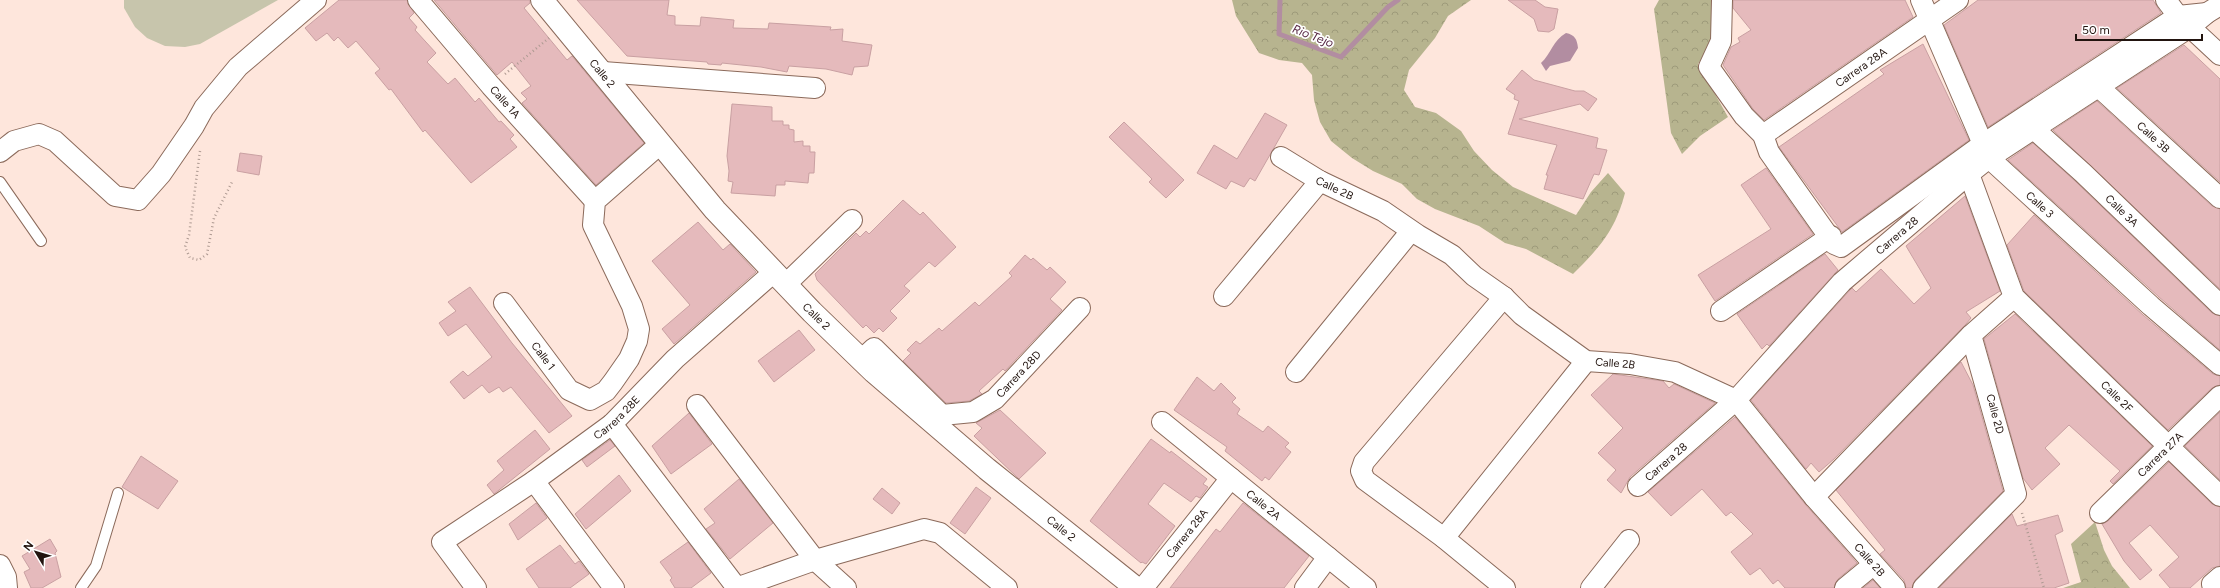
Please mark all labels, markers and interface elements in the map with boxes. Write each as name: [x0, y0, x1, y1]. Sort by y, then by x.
scale bar: [2076, 16, 2202, 42]
water label: Rio Tejo: [1291, 22, 1335, 50]
text: 50 m: [2082, 23, 2110, 37]
street label: Carrera 28A: [1833, 45, 1889, 90]
street label: Calle 2: [587, 56, 618, 90]
street label: Calle 1A: [487, 83, 524, 121]
street label: Calle 3B: [2134, 119, 2173, 155]
street label: Calle 2B: [1314, 173, 1356, 203]
street label: Calle 3: [2023, 189, 2057, 221]
street label: Calle 3A: [2103, 192, 2141, 230]
street label: Carrera 28: [1873, 213, 1921, 257]
street label: Calle 2: [800, 300, 833, 333]
street label: Calle 1: [529, 339, 558, 372]
street label: Carrera 28D: [993, 348, 1044, 400]
street label: Calle 2B: [1595, 355, 1636, 371]
street label: Calle 2F: [2098, 378, 2136, 415]
street label: Carrera 28E: [591, 393, 642, 442]
street label: Calle 2D: [1983, 393, 2007, 436]
street label: Carrera 27A: [2135, 429, 2186, 479]
street label: Carrera 28: [1642, 439, 1690, 484]
street label: Calle 2A: [1244, 487, 1284, 523]
street label: Carrera 28A: [1163, 506, 1211, 561]
street label: Calle 2: [1044, 513, 1078, 544]
north arrow: [16, 532, 56, 572]
text: N: [21, 539, 36, 554]
street label: Calle 2B: [1852, 540, 1888, 579]

